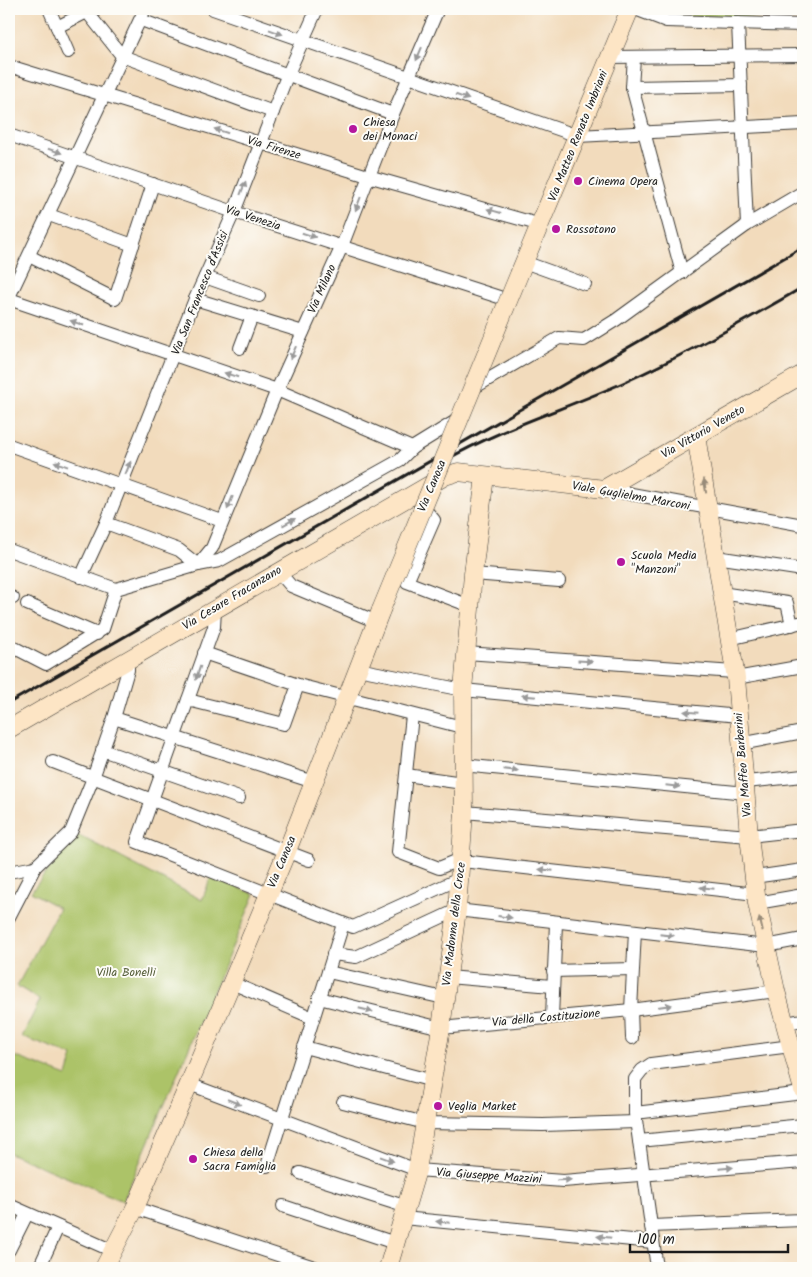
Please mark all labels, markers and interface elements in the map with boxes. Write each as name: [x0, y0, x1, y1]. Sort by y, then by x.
one-way arrow: [268, 29, 283, 36]
one-way arrow: [415, 47, 423, 61]
street label: Via Matteo Renato Imbriani: [543, 66, 614, 205]
one-way arrow: [455, 93, 470, 101]
place label: Chiesa dei Monaci: [363, 113, 418, 146]
marker: Chiesa dei Monaci: [347, 123, 359, 135]
one-way arrow: [213, 127, 228, 135]
street label: Via Firenze: [245, 131, 304, 165]
one-way arrow: [48, 147, 63, 155]
place label: Cinema Opera: [588, 172, 658, 191]
marker: Cinema Opera: [572, 175, 584, 187]
one-way arrow: [239, 180, 247, 195]
one-way arrow: [353, 197, 361, 211]
street label: Via Venezia: [223, 200, 283, 236]
one-way arrow: [487, 207, 502, 215]
place label: Rossotono: [566, 220, 616, 239]
marker: Rossotono: [550, 223, 562, 235]
street label: Via San Francesco d'Assisi: [166, 227, 234, 358]
one-way arrow: [301, 232, 316, 240]
street label: Via Milano: [303, 261, 341, 317]
one-way arrow: [69, 318, 84, 326]
one-way arrow: [289, 346, 297, 360]
one-way arrow: [223, 371, 238, 378]
street label: Via Vittorio Veneto: [657, 400, 749, 464]
street label: Via Canosa: [412, 457, 452, 515]
one-way arrow: [53, 460, 68, 468]
one-way arrow: [125, 461, 133, 475]
street label: Viale Guglielmo Marconi: [570, 476, 693, 516]
one-way arrow: [700, 478, 708, 494]
one-way arrow: [226, 496, 234, 511]
one-way arrow: [282, 518, 296, 527]
place label: Scuola Media "Manzoni": [631, 546, 697, 579]
marker: Scuola Media "Manzoni": [615, 556, 627, 568]
street label: Via Cesare Fracanzano: [179, 561, 285, 635]
one-way arrow: [577, 657, 593, 665]
one-way arrow: [193, 666, 201, 681]
one-way arrow: [521, 692, 537, 700]
one-way arrow: [682, 707, 698, 715]
street label: Via Maffeo Barberini: [729, 711, 757, 818]
one-way arrow: [503, 766, 519, 774]
one-way arrow: [665, 782, 681, 790]
street label: Via Canosa: [262, 833, 302, 891]
street label: Via Madonna della Croce: [437, 860, 471, 987]
one-way arrow: [538, 866, 554, 874]
one-way arrow: [699, 884, 715, 892]
one-way arrow: [498, 913, 514, 921]
one-way arrow: [757, 917, 765, 932]
one-way arrow: [659, 931, 675, 939]
park label: Villa Bonelli: [96, 963, 157, 982]
one-way arrow: [658, 1001, 674, 1009]
street label: Via della Costituzione: [491, 1004, 601, 1032]
one-way arrow: [359, 1006, 374, 1014]
place label: Veglia Market: [448, 1097, 517, 1116]
one-way arrow: [227, 1099, 242, 1106]
marker: Veglia Market: [432, 1100, 444, 1112]
place label: Chiesa della Sacra Famiglia: [203, 1143, 277, 1176]
marker: Chiesa della Sacra Famiglia: [187, 1153, 199, 1165]
one-way arrow: [379, 1156, 394, 1163]
street label: Via Giuseppe Mazzini: [436, 1163, 543, 1189]
one-way arrow: [719, 1164, 735, 1172]
one-way arrow: [557, 1176, 573, 1184]
one-way arrow: [434, 1218, 450, 1226]
scale bar: [630, 1222, 787, 1254]
text: 100 m: [637, 1228, 675, 1252]
one-way arrow: [596, 1233, 612, 1241]

